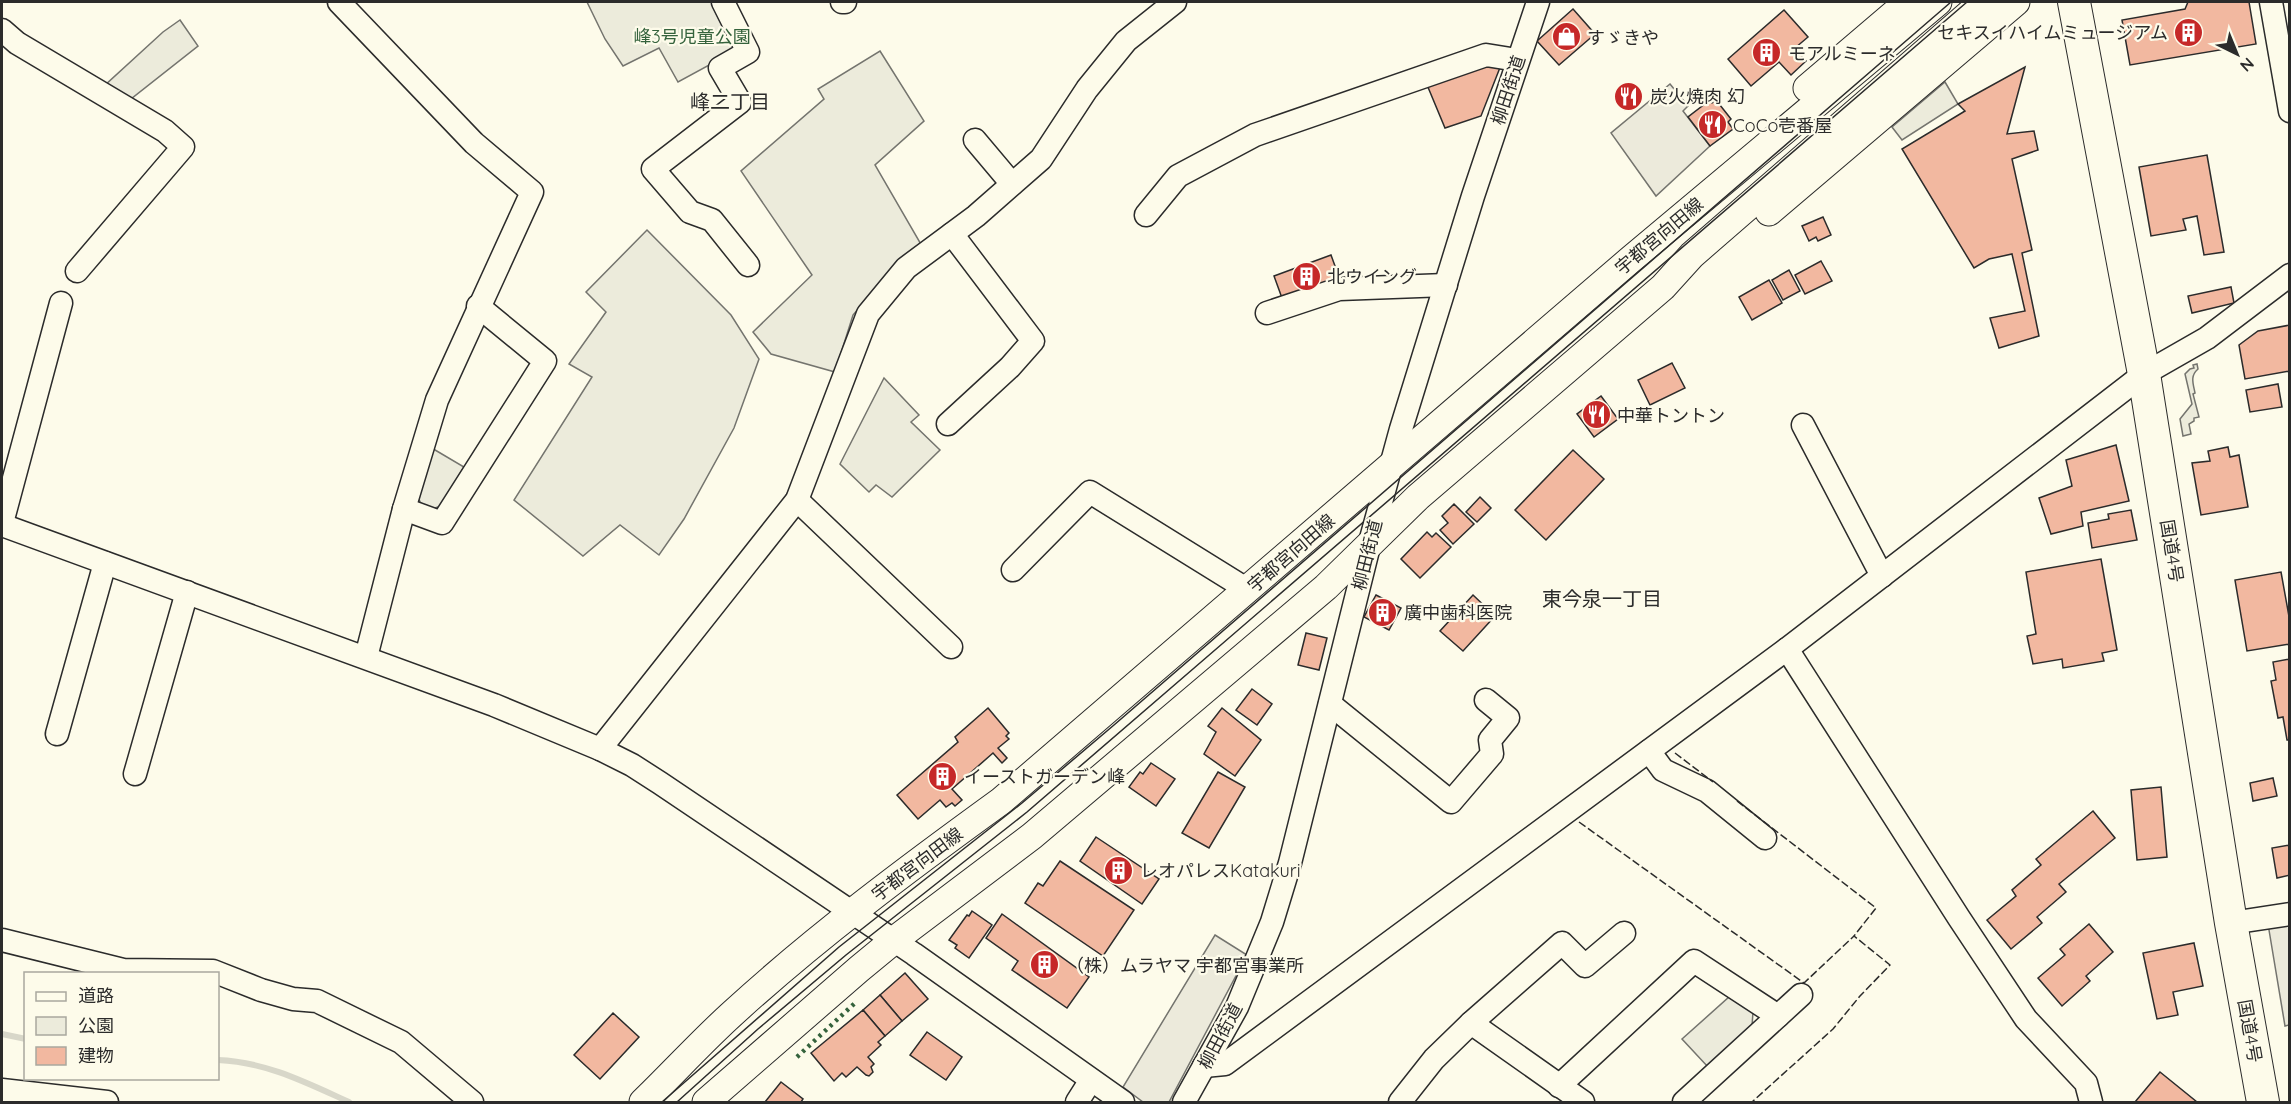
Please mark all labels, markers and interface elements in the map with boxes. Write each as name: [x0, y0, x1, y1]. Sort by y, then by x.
building icon: セキスイハイムミュージアム: [2173, 16, 2205, 48]
shop icon: すゞきや: [1550, 21, 1582, 53]
place label: セキスイハイムミュージアム: [1937, 21, 2168, 44]
north arrow: [2207, 24, 2267, 84]
park label: 峰3号児童公園: [633, 25, 751, 48]
place label: すゞきや: [1587, 26, 1659, 49]
building icon: モアルミーネ: [1751, 37, 1783, 69]
place label: モアルミーネ: [1788, 42, 1896, 65]
street label: 柳田街道: [1486, 52, 1530, 128]
text: N: [2236, 54, 2258, 76]
restaurant icon: 炭火焼肉 幻: [1613, 80, 1645, 112]
place label: 炭火焼肉 幻: [1650, 85, 1745, 108]
district label: 峰二丁目: [690, 89, 770, 114]
restaurant icon: CoCo壱番屋: [1696, 109, 1728, 141]
place label: CoCo壱番屋: [1733, 114, 1832, 137]
street label: 宇都宮向田線: [1610, 192, 1708, 280]
building icon: 北ウイング: [1290, 260, 1322, 292]
place label: 北ウイング: [1327, 265, 1417, 288]
restaurant icon: 中華トントン: [1580, 399, 1612, 431]
place label: 中華トントン: [1617, 404, 1725, 427]
street label: 宇都宮向田線: [1243, 509, 1339, 597]
street label: 柳田街道: [1347, 517, 1387, 593]
street label: 国道4号: [2156, 518, 2188, 584]
district label: 東今泉一丁目: [1542, 586, 1662, 611]
building icon: 廣中歯科医院: [1367, 596, 1399, 628]
place label: 廣中歯科医院: [1404, 601, 1512, 624]
building icon: イーストガーデン峰: [927, 760, 959, 792]
place label: イーストガーデン峰: [964, 765, 1125, 788]
street label: 宇都宮向田線: [867, 822, 967, 906]
building icon: レオパレスKatakuri: [1103, 854, 1135, 886]
place label: レオパレスKatakuri: [1140, 859, 1301, 882]
building icon: （株）ムラヤマ 宇都宮事業所: [1029, 949, 1061, 981]
place label: （株）ムラヤマ 宇都宮事業所: [1066, 954, 1304, 977]
legend: [24, 972, 219, 1080]
text: 道路: [78, 984, 114, 1007]
street label: 国道4号: [2233, 998, 2267, 1064]
street label: 柳田街道: [1193, 999, 1247, 1073]
text: 公園: [78, 1014, 114, 1037]
text: 建物: [78, 1044, 114, 1067]

